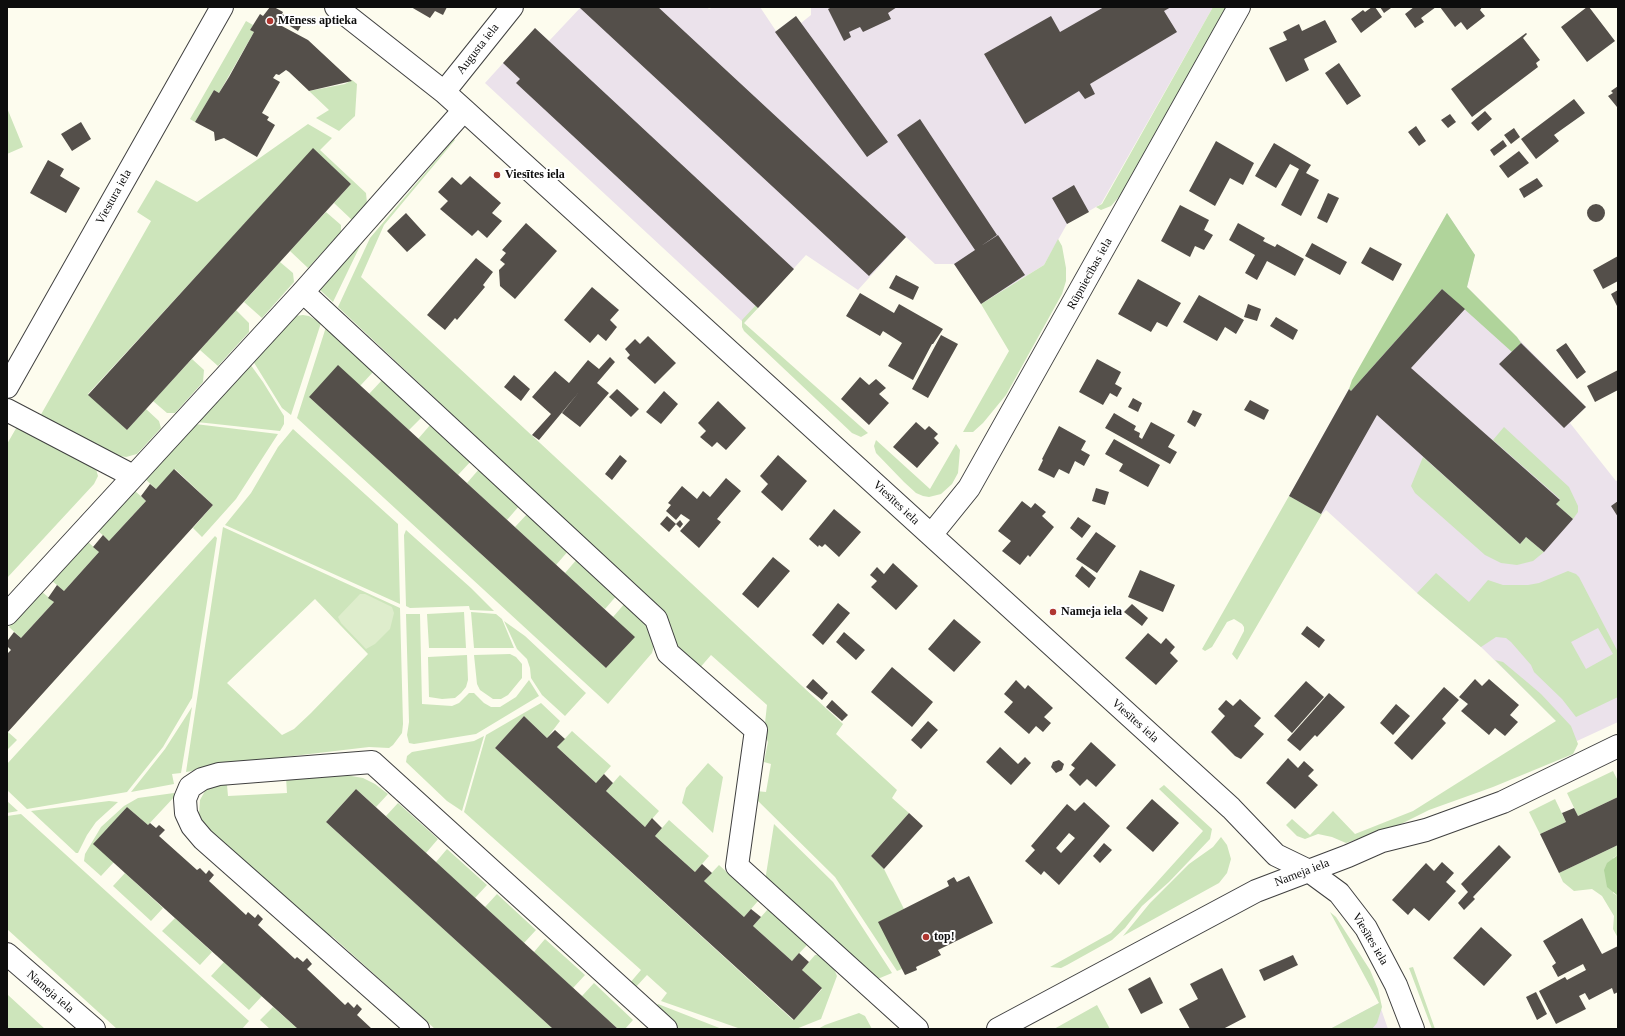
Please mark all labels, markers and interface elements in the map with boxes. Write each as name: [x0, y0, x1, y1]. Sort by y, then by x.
place label: Mēness aptieka: [278, 14, 357, 28]
marker: Mēness aptieka: [265, 16, 275, 26]
street label: Augusta iela: [454, 21, 502, 77]
street label: Viestura iela: [93, 167, 135, 227]
place label: Viesītes iela: [505, 168, 565, 182]
marker: Viesītes iela: [492, 170, 502, 180]
street label: Rūpniecības iela: [1064, 236, 1116, 312]
street label: Viesītes iela: [870, 478, 922, 528]
place label: Nameja iela: [1061, 605, 1122, 619]
marker: Nameja iela: [1048, 607, 1058, 617]
street label: Viesītes iela: [1109, 696, 1161, 746]
street label: Nameja iela: [1273, 856, 1331, 890]
street label: Viesītes iela: [1349, 910, 1391, 968]
place label: top!: [934, 930, 955, 944]
marker: top!: [921, 932, 931, 942]
street label: Nameja iela: [24, 968, 76, 1016]

